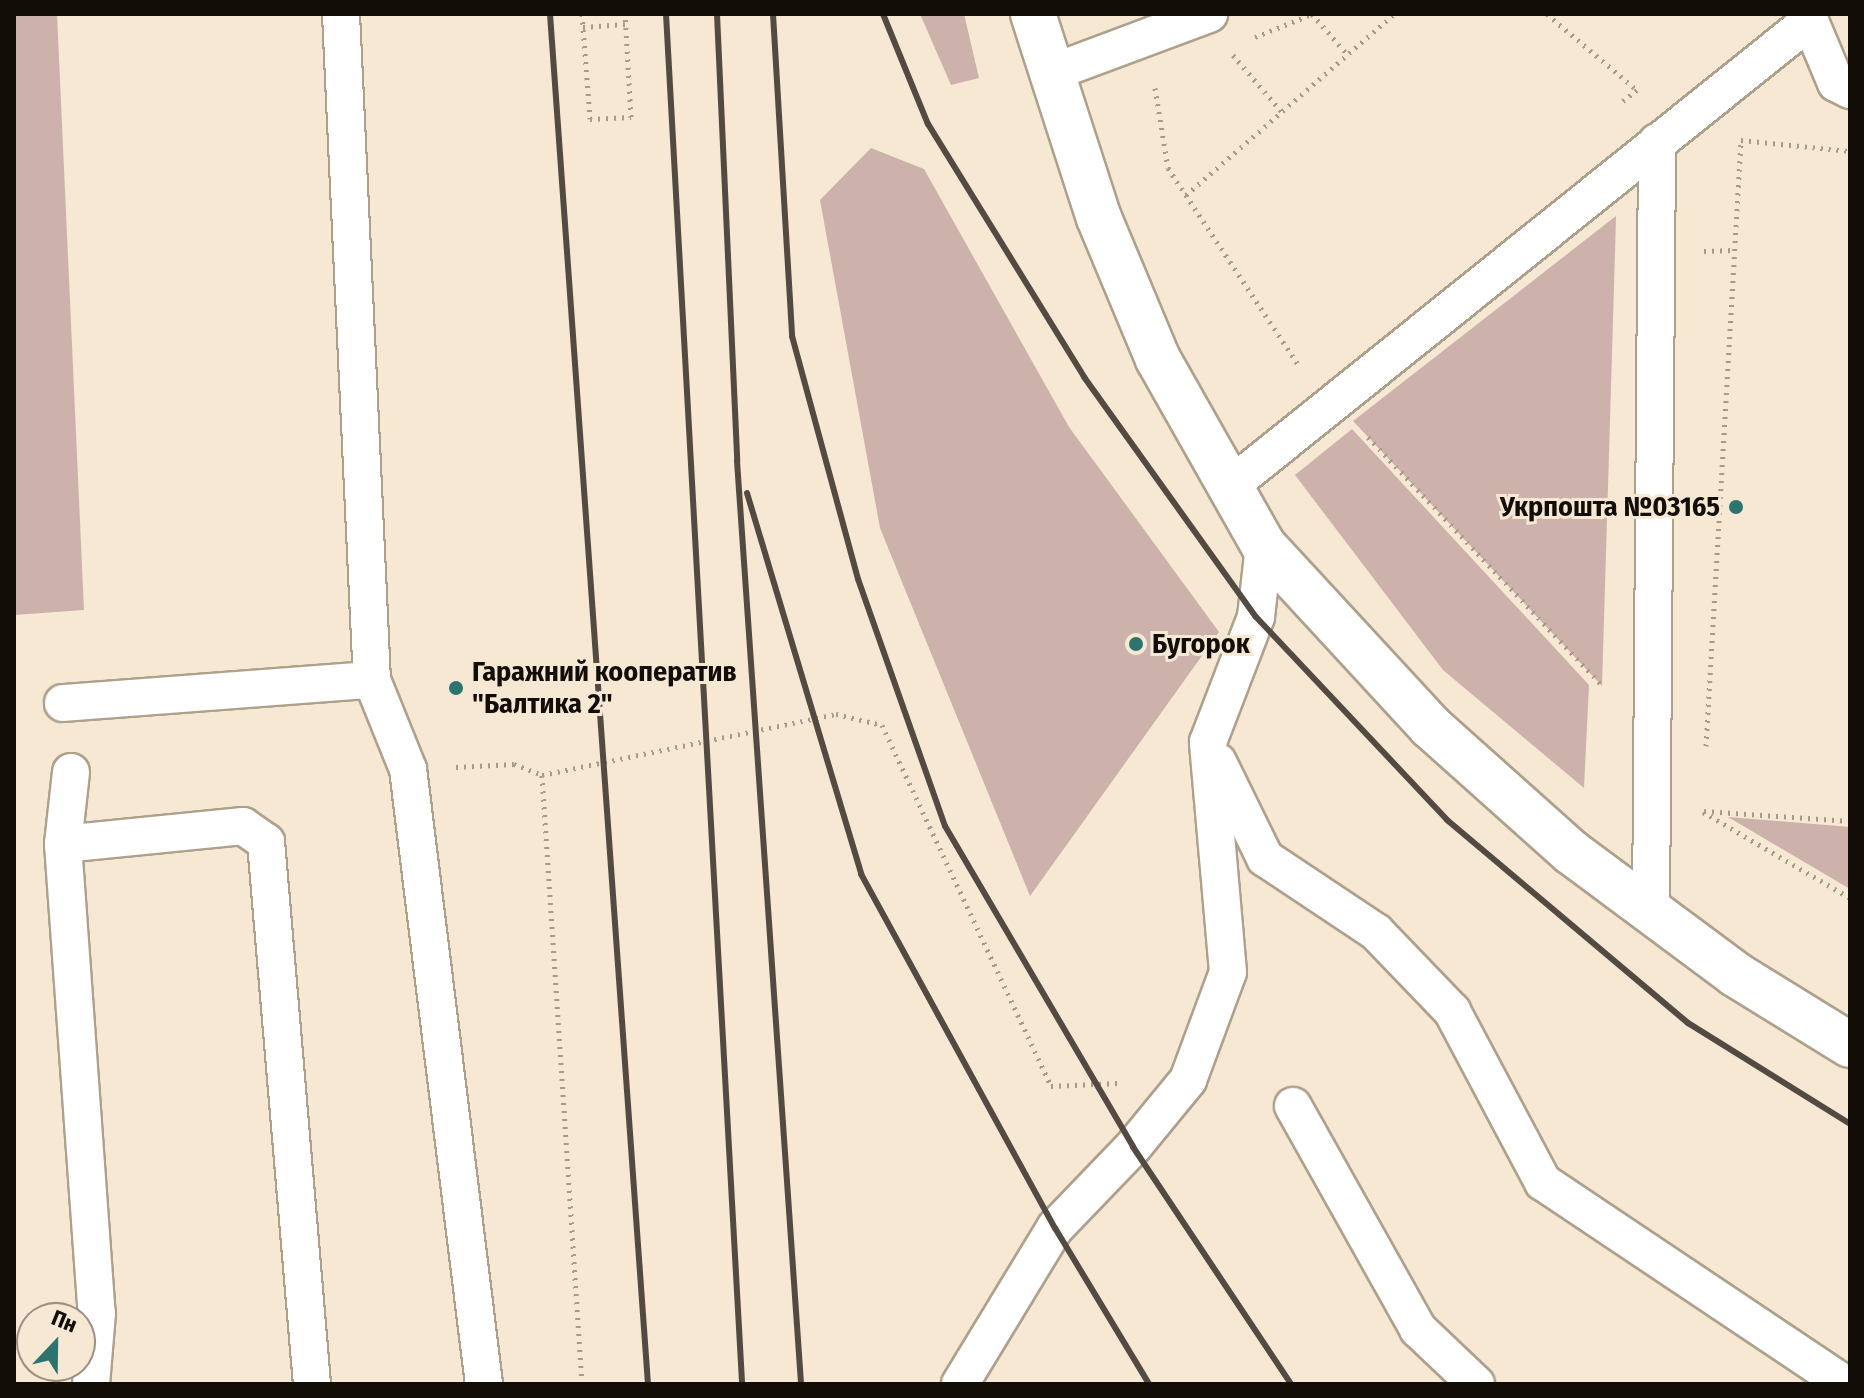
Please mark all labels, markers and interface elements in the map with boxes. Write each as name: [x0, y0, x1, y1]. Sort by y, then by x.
place label: Укрпошта №03165: [1500, 490, 1720, 524]
marker: Укрпошта №03165: [1727, 498, 1745, 516]
place label: Бугорок: [1152, 627, 1250, 661]
marker: Бугорок: [1127, 635, 1145, 653]
place label: Гаражний кооператив "Балтика 2": [472, 655, 737, 721]
marker: Гаражний кооператив "Балтика 2": [447, 679, 465, 697]
north arrow: [16, 1302, 96, 1382]
text: Пн: [48, 1304, 81, 1338]

